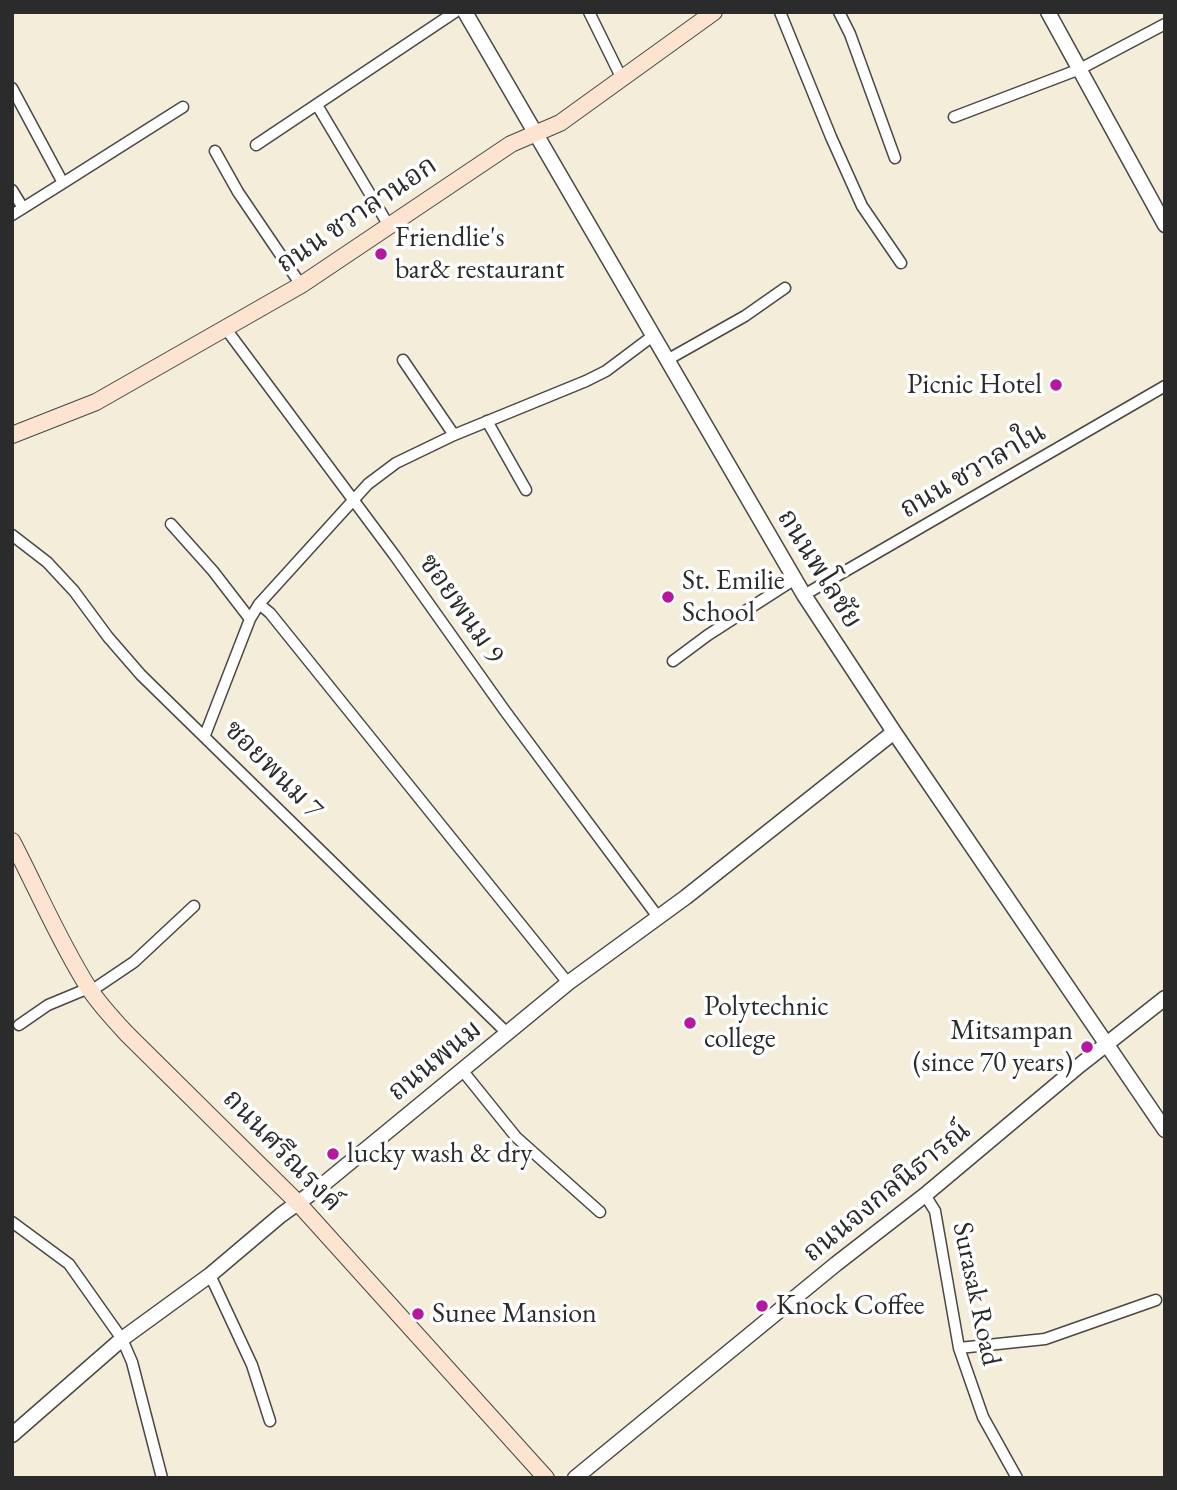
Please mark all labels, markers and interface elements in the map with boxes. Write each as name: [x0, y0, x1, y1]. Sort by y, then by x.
street label: ถนน ชวาลานอก: [270, 149, 444, 281]
place label: Friendlie's bar& restaurant: [395, 221, 564, 287]
marker: Friendlie's bar& restaurant: [373, 246, 389, 262]
place label: Picnic Hotel: [907, 368, 1042, 402]
marker: Picnic Hotel: [1048, 377, 1064, 393]
street label: ถนน ชวาลาใน: [894, 416, 1052, 526]
street label: ถนนพโลชัย: [769, 503, 869, 635]
street label: ซอยพนม 9: [411, 548, 511, 670]
place label: St. Emilie School: [682, 564, 785, 630]
marker: St. Emilie School: [660, 589, 676, 605]
street label: ซอยพนม 7: [217, 714, 329, 826]
place label: Polytechnic college: [704, 990, 829, 1056]
street label: ถนนพนม: [381, 1013, 489, 1109]
place label: Mitsampan (since 70 years): [913, 1014, 1073, 1080]
marker: Polytechnic college: [682, 1015, 698, 1031]
marker: Mitsampan (since 70 years): [1079, 1039, 1095, 1055]
street label: ถนนศรีณรงค์: [215, 1083, 349, 1219]
street label: ถนนจงกลนิธารณ์: [796, 1114, 978, 1270]
place label: lucky wash & dry: [347, 1137, 532, 1171]
marker: lucky wash & dry: [325, 1146, 341, 1162]
street label: Surasak Road: [944, 1219, 1008, 1369]
place label: Knock Coffee: [776, 1289, 925, 1323]
place label: Sunee Mansion: [432, 1297, 597, 1331]
marker: Knock Coffee: [754, 1298, 770, 1314]
marker: Sunee Mansion: [410, 1306, 426, 1322]

